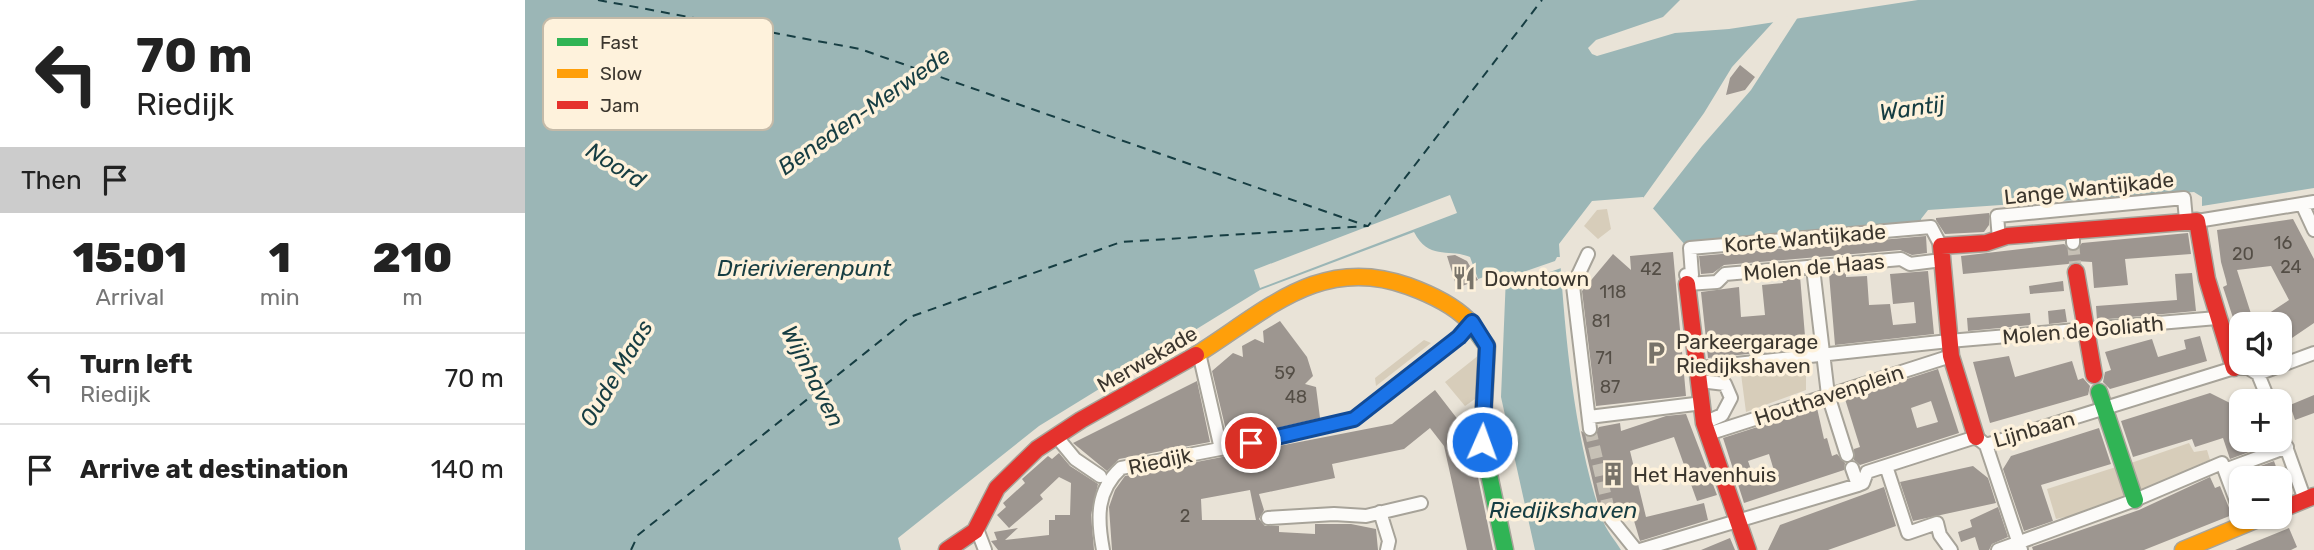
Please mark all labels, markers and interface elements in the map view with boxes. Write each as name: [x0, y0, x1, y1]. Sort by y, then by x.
legend: [543, 18, 773, 130]
text: 70 m: [136, 26, 253, 84]
icon: left: [21, 28, 112, 119]
text: Fast: [600, 31, 639, 54]
water label: Beneden-Merwede: [772, 41, 956, 181]
text: Slow: [600, 62, 642, 85]
text: Riedijk: [136, 85, 234, 123]
water label: Wantij: [1878, 89, 1948, 126]
text: Jam: [600, 94, 639, 117]
water label: Noord: [581, 136, 651, 194]
icon: arrive: [96, 161, 134, 199]
text: Then: [21, 165, 82, 196]
street label: Lange Wantijkade: [2003, 167, 2175, 209]
street label: Korte Wantijkade: [1723, 218, 1887, 258]
house number: 16: [2274, 232, 2292, 254]
text: 15:01: [73, 233, 187, 283]
text: 1: [269, 233, 291, 283]
text: 210: [372, 233, 452, 283]
house number: 20: [2232, 243, 2254, 265]
street label: Molen de Haas: [1742, 248, 1886, 286]
water label: Drierivierenpunt: [717, 254, 892, 282]
house number: 24: [2280, 256, 2302, 278]
house number: 42: [1640, 258, 1662, 280]
restaurant icon: Downtown: [1450, 264, 1478, 292]
place label: Downtown: [1484, 266, 1589, 291]
house number: 118: [1600, 281, 1626, 303]
text: Arrival: [95, 283, 164, 311]
text: min: [260, 283, 300, 311]
text: m: [402, 283, 423, 311]
house number: 81: [1591, 310, 1611, 332]
street label: Molen de Goliath: [2001, 310, 2165, 350]
map controls: [2229, 312, 2292, 529]
button: sound: [2229, 312, 2292, 375]
water label: Oude Maas: [573, 315, 659, 431]
street label: Merwekade: [1093, 320, 1201, 398]
water label: Wijnhaven: [776, 321, 850, 431]
place label: Parkeergarage Riedijkshaven: [1676, 329, 1818, 378]
parking icon: Parkeergarage Riedijkshaven: [1642, 339, 1670, 367]
house number: 71: [1596, 347, 1612, 369]
text: Turn left: [80, 349, 192, 380]
street label: Houthavenplein: [1751, 359, 1907, 431]
icon: left: [21, 360, 59, 398]
house number: 59: [1274, 362, 1296, 384]
text: 70 m: [445, 363, 504, 394]
house number: 87: [1600, 376, 1620, 398]
text: Riedijk: [80, 380, 150, 408]
house number: 48: [1285, 386, 1307, 408]
button: +: [2229, 389, 2292, 452]
position arrow: [1445, 405, 1519, 479]
street label: Lijnbaan: [1990, 405, 2078, 453]
pin: [1221, 413, 1281, 473]
icon: arrive: [1232, 424, 1270, 462]
street label: Riedijk: [1126, 442, 1194, 480]
icon: arrive: [21, 451, 59, 489]
text: Arrive at destination: [80, 454, 348, 485]
text: 140 m: [431, 454, 504, 485]
building icon: Het Havenhuis: [1599, 460, 1627, 488]
place label: Het Havenhuis: [1633, 462, 1776, 487]
button: −: [2229, 466, 2292, 529]
water label: Riedijkshaven: [1489, 496, 1637, 524]
house number: 2: [1180, 505, 1190, 527]

